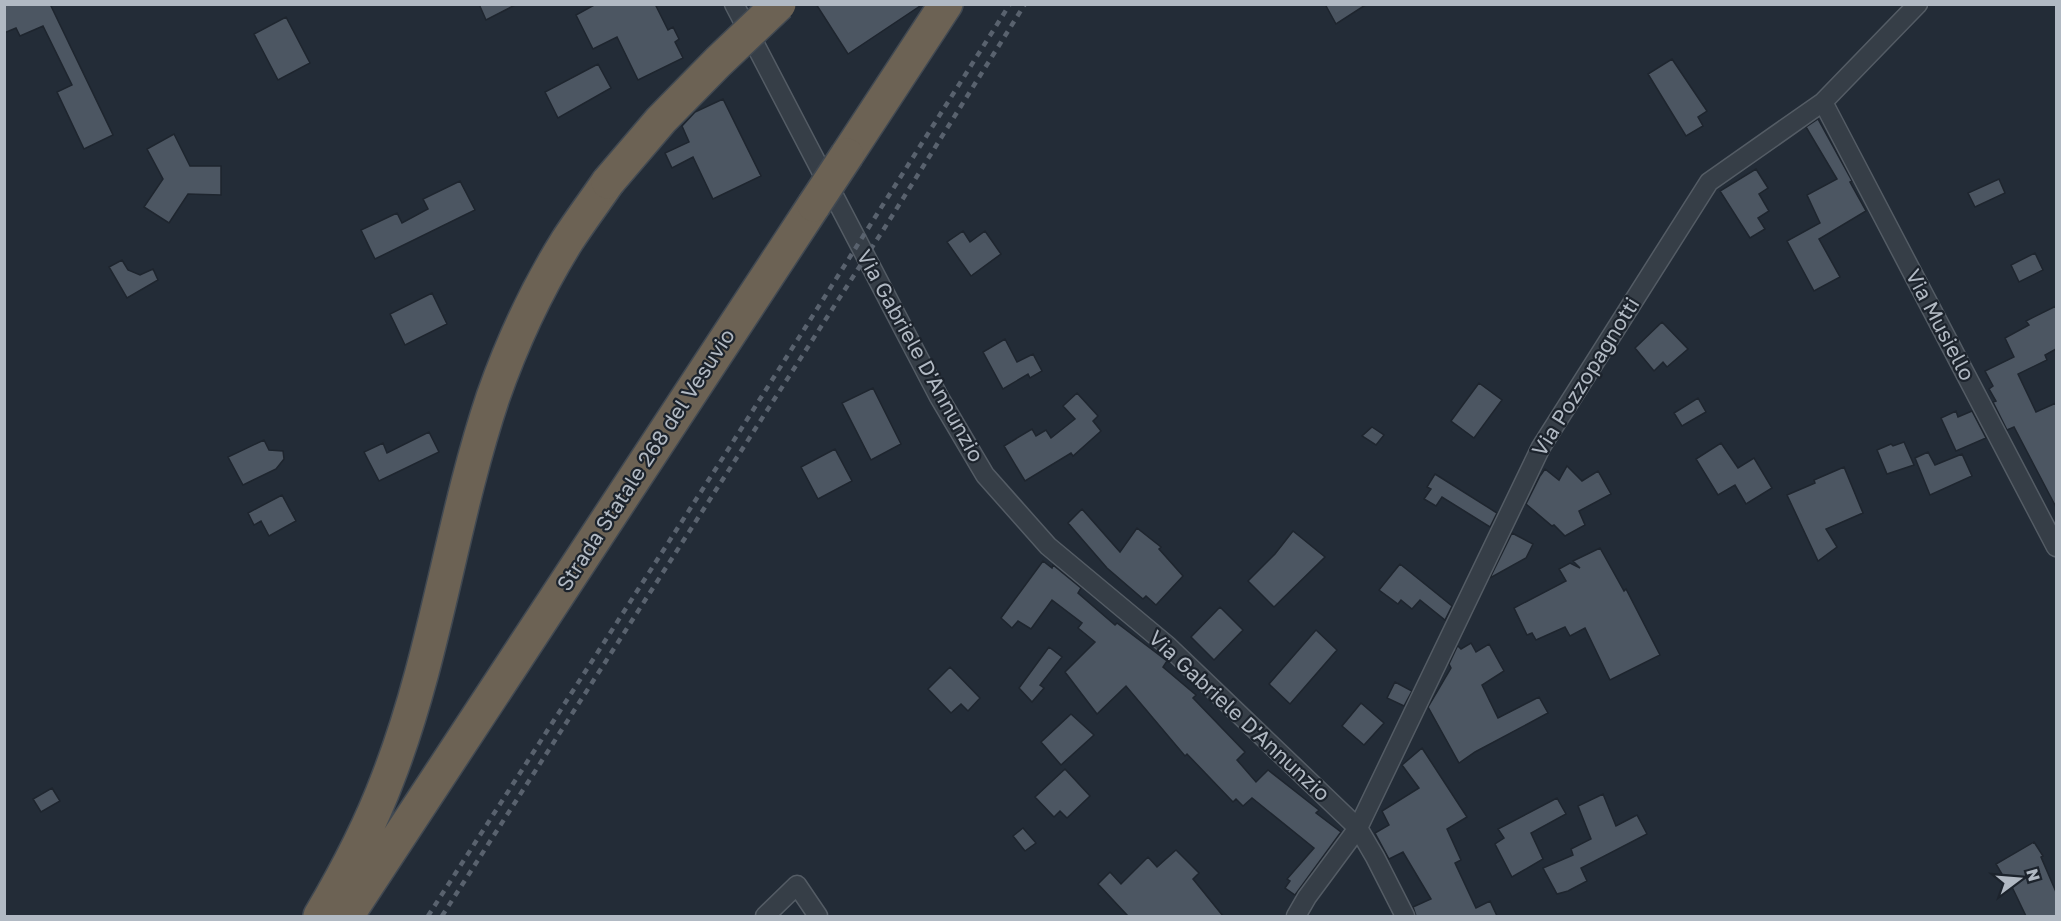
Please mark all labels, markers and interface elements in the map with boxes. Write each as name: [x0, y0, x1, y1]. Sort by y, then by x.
street label: Via Gabriele D'Annunzio: [852, 245, 990, 466]
street label: Via Musiello: [1901, 264, 1981, 385]
street label: Via Pozzopagnotti: [1526, 292, 1645, 461]
street label: Strada Statale 268 del Vesuvio: [551, 323, 740, 595]
street label: Via Gabriele D'Annunzio: [1144, 624, 1336, 806]
north arrow: [1989, 849, 2049, 909]
text: N: [2022, 866, 2045, 883]

